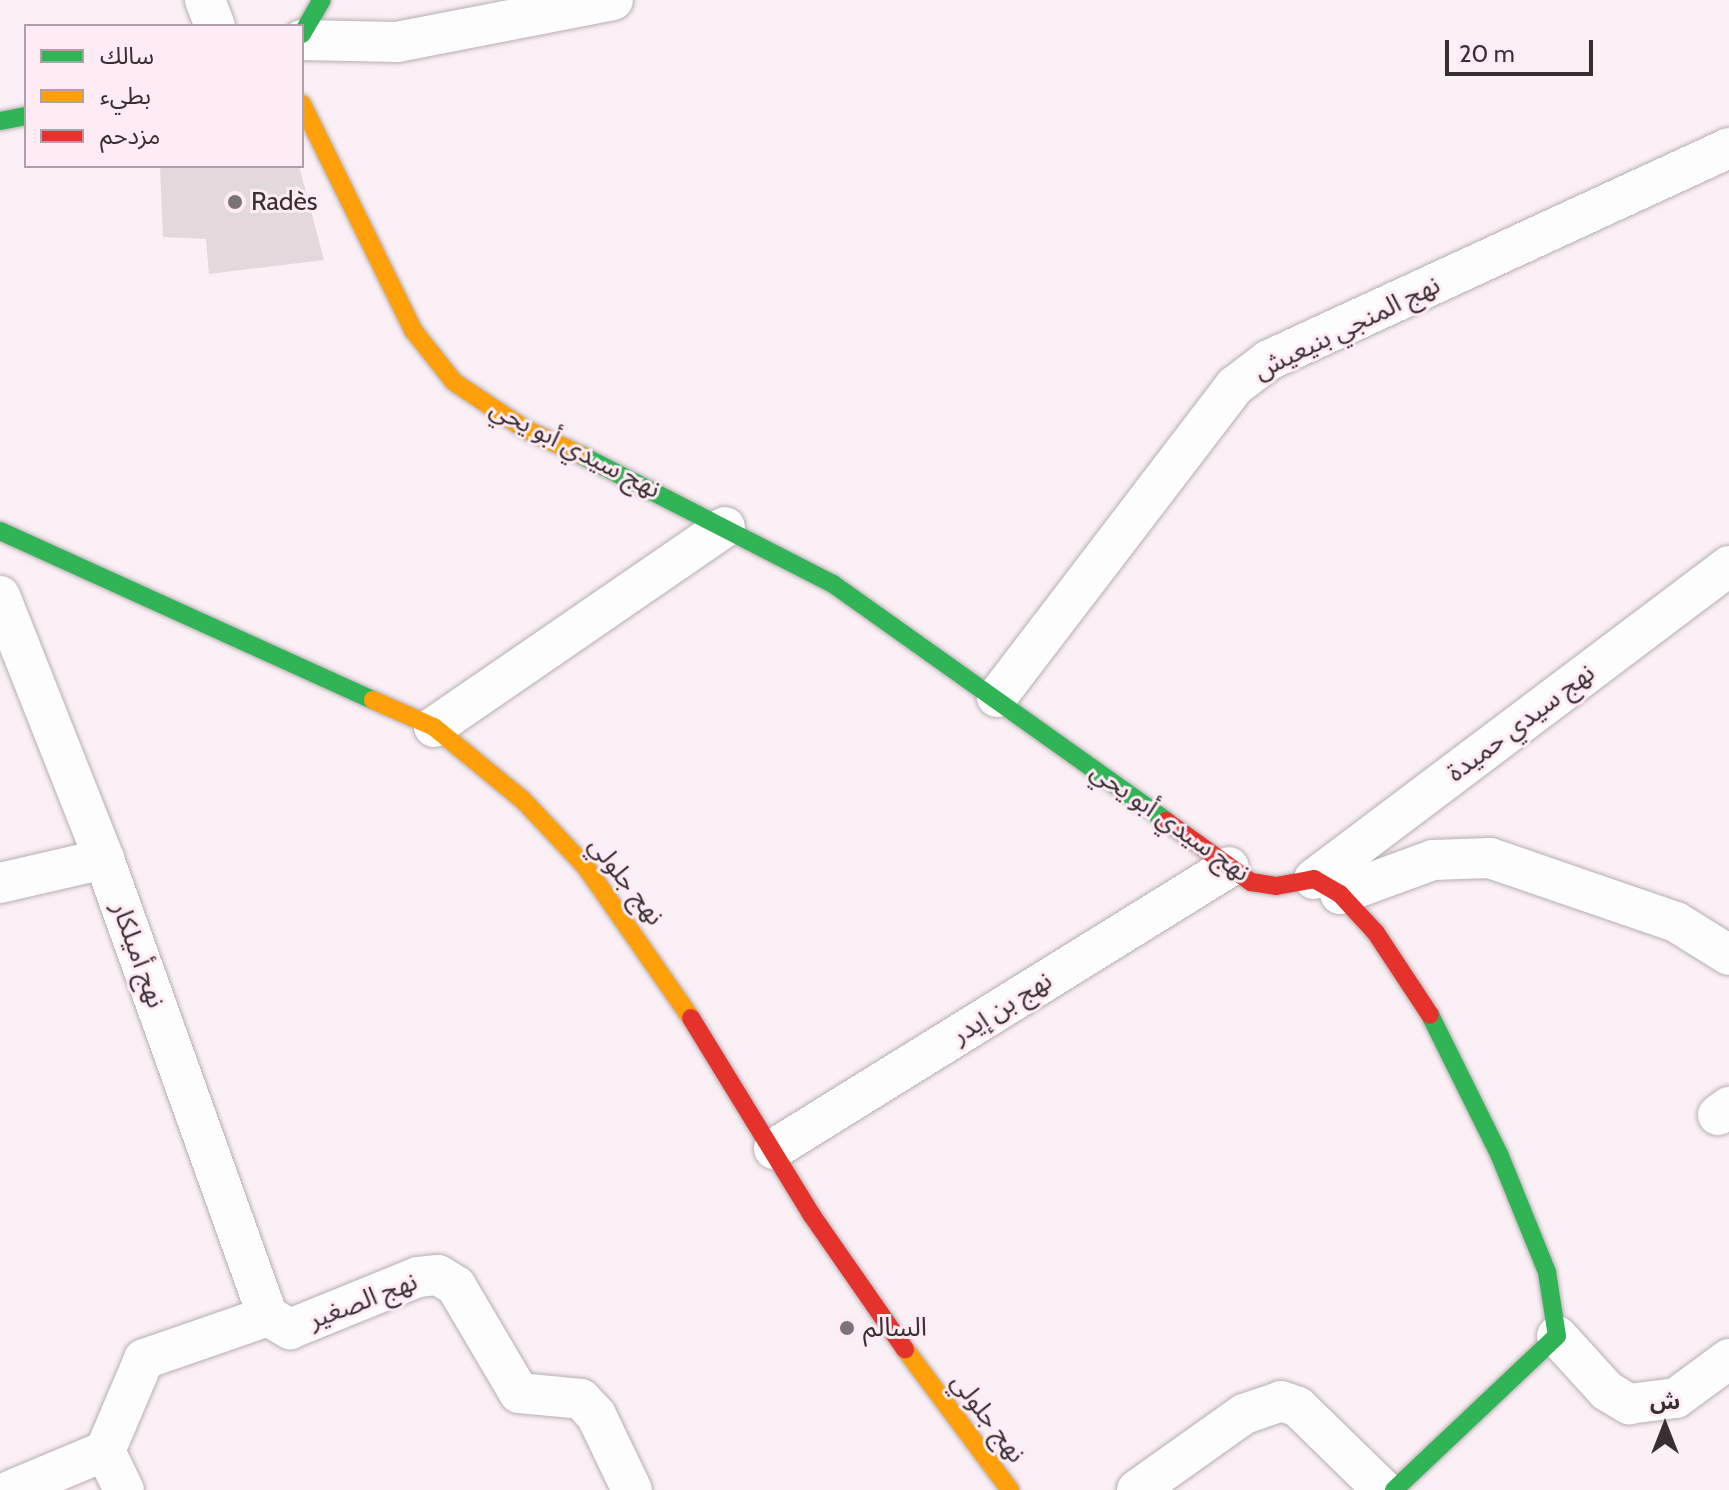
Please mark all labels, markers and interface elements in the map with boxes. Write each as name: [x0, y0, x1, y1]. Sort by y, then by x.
legend: [24, 24, 304, 168]
scale bar: [1449, 24, 1597, 74]
text: 20 m: [1459, 39, 1515, 68]
text: سالك: [100, 41, 154, 70]
text: بطيء: [100, 81, 151, 110]
text: مزدحم: [100, 121, 160, 150]
place label: Radès: [251, 186, 318, 218]
marker: Radès: [226, 193, 244, 211]
street label: نهج المنجي بنيعيش: [1249, 269, 1445, 387]
street label: نهج سيدي أبو يحي: [485, 393, 665, 505]
street label: نهج سيدي حميدة: [1441, 657, 1601, 789]
street label: نهج سيدي أبو يحي: [1084, 756, 1256, 888]
street label: نهج جلولي: [582, 830, 670, 932]
street label: نهج أميلكار: [104, 898, 172, 1012]
street label: نهج بن إيدر: [946, 965, 1058, 1051]
street label: نهج الصغير: [304, 1266, 422, 1336]
place label: السالم: [863, 1312, 927, 1344]
marker: السالم: [838, 1319, 856, 1337]
street label: نهج جلولي: [944, 1367, 1032, 1469]
north arrow: [1625, 1386, 1705, 1466]
text: ش: [1650, 1388, 1680, 1415]

